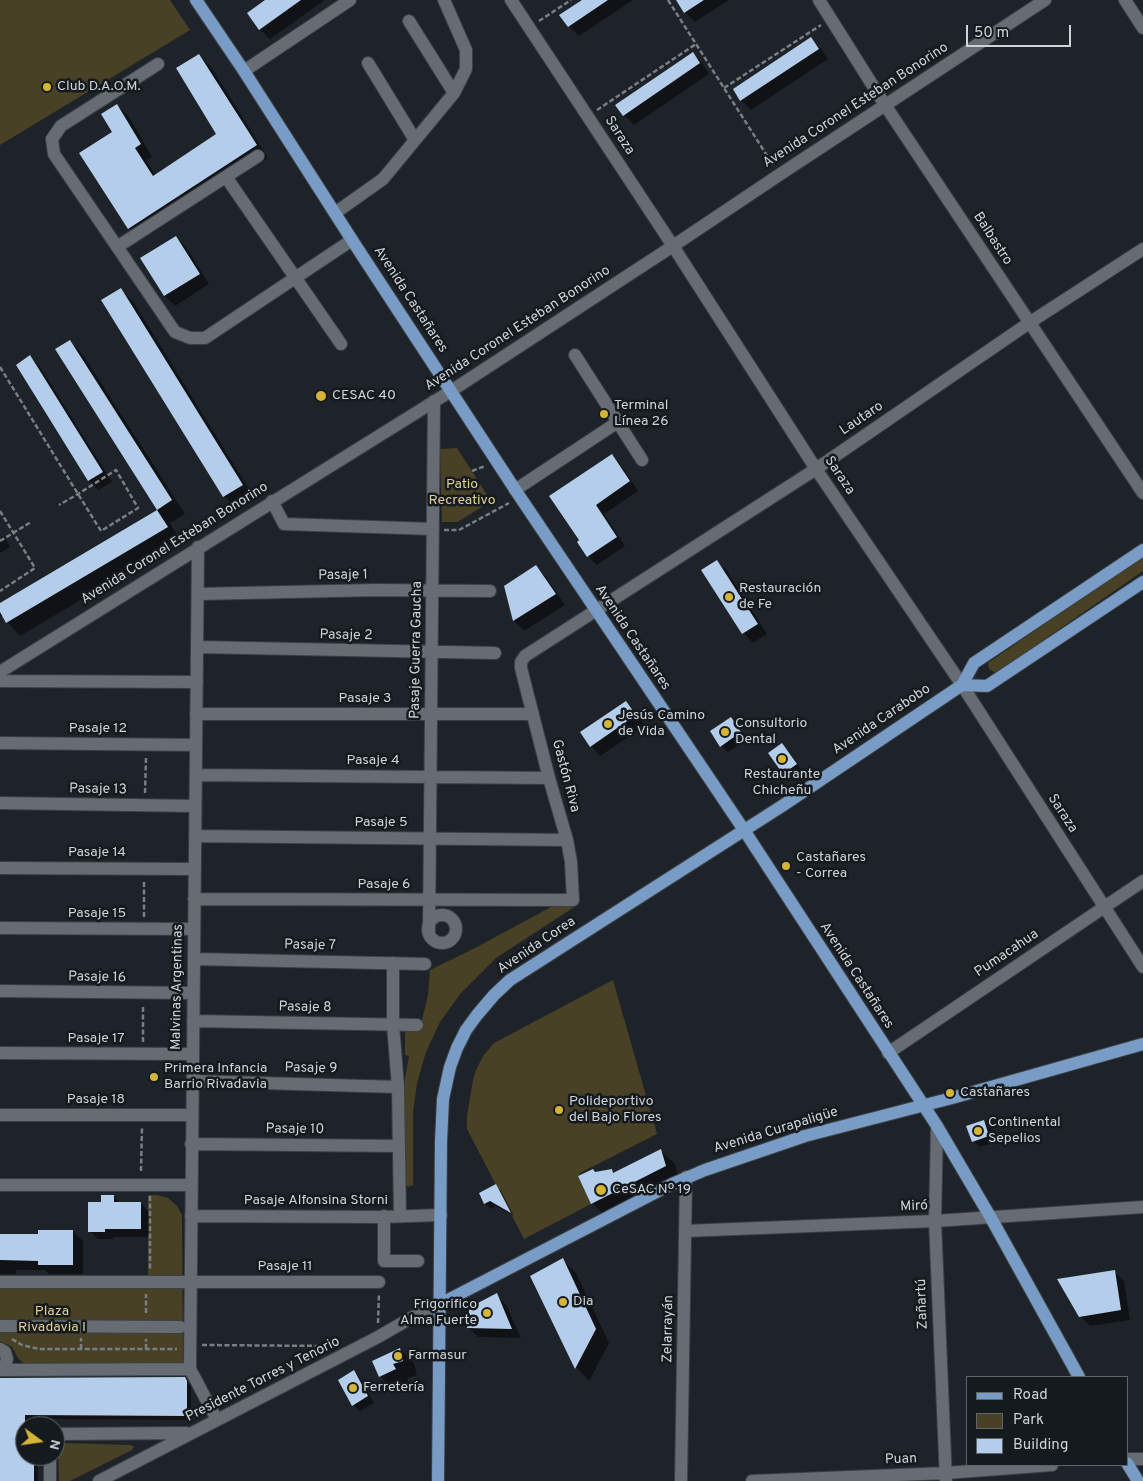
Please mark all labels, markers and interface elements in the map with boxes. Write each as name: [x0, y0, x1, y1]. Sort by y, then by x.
scale bar: [968, 15, 1073, 47]
text: 50 m: [974, 24, 1009, 43]
street label: Avenida Coronel Esteban Bonorino: [760, 40, 952, 172]
place label: Club D.A.O.M.: [57, 79, 141, 95]
marker: Club D.A.O.M.: [41, 81, 53, 93]
street label: Saraza: [600, 113, 638, 159]
street label: Balbastro: [969, 209, 1015, 269]
street label: Avenida Castañares: [369, 244, 451, 356]
street label: Avenida Coronel Esteban Bonorino: [422, 263, 614, 395]
place label: CESAC 40: [332, 388, 396, 404]
marker: CESAC 40: [314, 389, 328, 403]
place label: Terminal Línea 26: [614, 398, 669, 431]
street label: Lautaro: [837, 398, 887, 440]
marker: Terminal Línea 26: [598, 408, 610, 420]
street label: Saraza: [820, 454, 858, 498]
park label: Patio Recreativo: [429, 477, 495, 510]
street label: Avenida Coronel Esteban Bonorino: [78, 479, 272, 609]
street label: Pasaje 1: [318, 567, 368, 585]
street label: Pasaje Guerra Gaucha: [407, 581, 427, 719]
place label: Restauración de Fe: [739, 581, 821, 614]
street label: Avenida Castañares: [590, 582, 674, 694]
marker: Restauración de Fe: [723, 591, 735, 603]
street label: Pasaje 2: [319, 627, 373, 645]
street label: Avenida Carabobo: [830, 681, 934, 759]
street label: Pasaje 3: [339, 691, 391, 707]
place label: Jesús Camino de Vida: [618, 708, 705, 740]
place label: Consultorio Dental: [735, 716, 807, 749]
marker: Jesús Camino de Vida: [602, 718, 614, 730]
street label: Pasaje 12: [69, 721, 127, 737]
marker: Consultorio Dental: [719, 726, 731, 738]
street label: Gastón Riva: [547, 738, 583, 814]
street label: Pasaje 4: [346, 753, 400, 769]
marker: Restaurante Chicheñu: [776, 753, 788, 765]
place label: Restaurante Chicheñu: [744, 767, 820, 800]
street label: Pasaje 13: [69, 781, 127, 799]
street label: Saraza: [1043, 791, 1081, 837]
street label: Pasaje 5: [354, 815, 408, 831]
street label: Pasaje 14: [68, 845, 126, 861]
place label: Castañares - Correa: [796, 850, 866, 882]
marker: Castañares - Correa: [780, 860, 792, 872]
street label: Pasaje 6: [358, 877, 410, 893]
street label: Pasaje 15: [68, 906, 126, 922]
street label: Avenida Corea: [495, 914, 579, 978]
street label: Avenida Castañares: [815, 920, 897, 1032]
street label: Malvinas Argentinas: [169, 924, 187, 1050]
street label: Pumacahua: [972, 926, 1042, 982]
street label: Pasaje 7: [284, 937, 336, 955]
street label: Pasaje 16: [68, 969, 126, 987]
street label: Pasaje 8: [278, 999, 332, 1017]
street label: Pasaje 17: [68, 1031, 124, 1047]
street label: Pasaje 9: [284, 1060, 338, 1078]
place label: Primera Infancia Barrio Rivadavia: [164, 1061, 267, 1094]
marker: Primera Infancia Barrio Rivadavia: [148, 1071, 160, 1083]
place label: Castañares: [960, 1085, 1030, 1101]
marker: Castañares: [944, 1087, 956, 1099]
street label: Pasaje 18: [67, 1092, 125, 1108]
place label: Polideportivo del Bajo Flores: [569, 1094, 661, 1126]
marker: Polideportivo del Bajo Flores: [553, 1104, 565, 1116]
street label: Avenida Curapaligüe: [712, 1104, 840, 1158]
place label: Continental Sepelios: [988, 1115, 1061, 1148]
street label: Pasaje 10: [266, 1121, 324, 1139]
marker: Continental Sepelios: [972, 1125, 984, 1137]
place label: CeSAC Nº 19: [612, 1182, 691, 1198]
marker: CeSAC Nº 19: [594, 1183, 608, 1197]
street label: Pasaje Alfonsina Storni: [244, 1193, 388, 1209]
street label: Miró: [900, 1198, 928, 1216]
street label: Pasaje 11: [258, 1259, 312, 1275]
street label: Zañartú: [914, 1278, 932, 1330]
place label: Dia: [573, 1294, 593, 1310]
street label: Zelarrayán: [660, 1295, 678, 1363]
marker: Dia: [557, 1296, 569, 1308]
place label: Frigorifico Alma Fuerte: [400, 1297, 477, 1330]
park label: Plaza Rivadavia I: [18, 1304, 86, 1336]
marker: Frigorifico Alma Fuerte: [481, 1307, 493, 1319]
street label: Presidente Torres y Tenorio: [183, 1334, 343, 1426]
place label: Farmasur: [408, 1348, 467, 1364]
marker: Farmasur: [392, 1350, 404, 1362]
legend: [966, 1376, 1128, 1466]
place label: Ferretería: [363, 1380, 424, 1396]
marker: Ferretería: [347, 1382, 359, 1394]
text: Road: [1013, 1386, 1048, 1405]
text: Park: [1013, 1411, 1044, 1430]
north arrow: [15, 1416, 65, 1466]
text: Building: [1013, 1436, 1068, 1455]
text: N: [45, 1438, 64, 1451]
street label: Puan: [885, 1451, 917, 1469]

